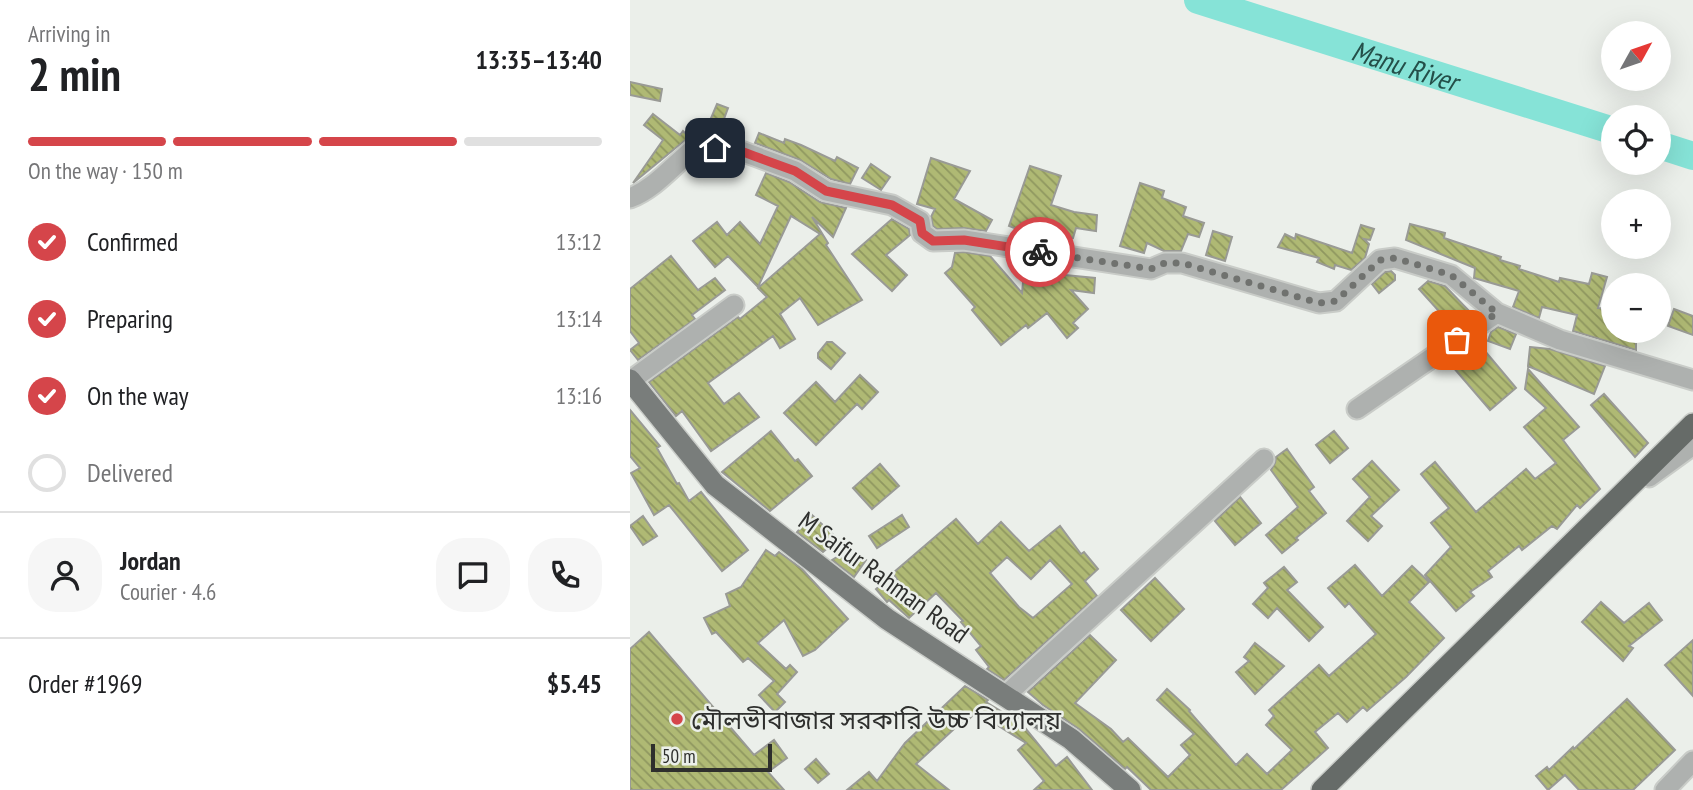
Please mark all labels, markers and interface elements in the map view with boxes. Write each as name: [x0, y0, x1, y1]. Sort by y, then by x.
text: Arriving in: [28, 19, 110, 48]
north arrow: [1601, 21, 1671, 91]
map controls: [1601, 21, 1671, 343]
water label: Manu River: [1347, 31, 1467, 101]
text: 13:35–13:40: [475, 43, 602, 76]
text: 2 min: [28, 44, 121, 104]
button: locate: [1601, 105, 1671, 175]
pin: [685, 118, 745, 178]
icon: home: [696, 129, 734, 167]
text: On the way · 150 m: [28, 156, 183, 185]
button: +: [1601, 189, 1671, 259]
courier: [1005, 217, 1075, 287]
icon: check: [28, 223, 66, 261]
text: Confirmed: [87, 225, 178, 258]
text: 13:12: [556, 227, 602, 256]
icon: bike: [1021, 233, 1059, 271]
button: −: [1601, 273, 1671, 343]
icon: check: [28, 300, 66, 338]
text: Preparing: [87, 302, 173, 335]
text: 13:14: [556, 304, 602, 333]
pin: [1427, 310, 1487, 370]
icon: bag: [1438, 321, 1476, 359]
icon: check: [28, 377, 66, 415]
text: On the way: [87, 379, 189, 412]
text: 13:16: [556, 381, 602, 410]
text: Delivered: [87, 456, 173, 489]
street label: M Saifur Rahman Road: [792, 504, 976, 650]
button: person: [28, 538, 102, 612]
button: chat: [436, 538, 510, 612]
button: phone: [528, 538, 602, 612]
text: Jordan: [120, 544, 181, 577]
text: Courier · 4.6: [120, 577, 216, 606]
text: Order #1969: [28, 667, 143, 700]
text: $5.45: [547, 667, 602, 700]
place label: মৌলভীবাজার সরকারি উচ্চ বিদ্যালয়: [691, 703, 1062, 736]
marker: মৌলভীবাজার সরকারি উচ্চ বিদ্যালয়: [669, 711, 685, 727]
scale bar: [651, 741, 772, 773]
text: 50 m: [662, 744, 696, 768]

